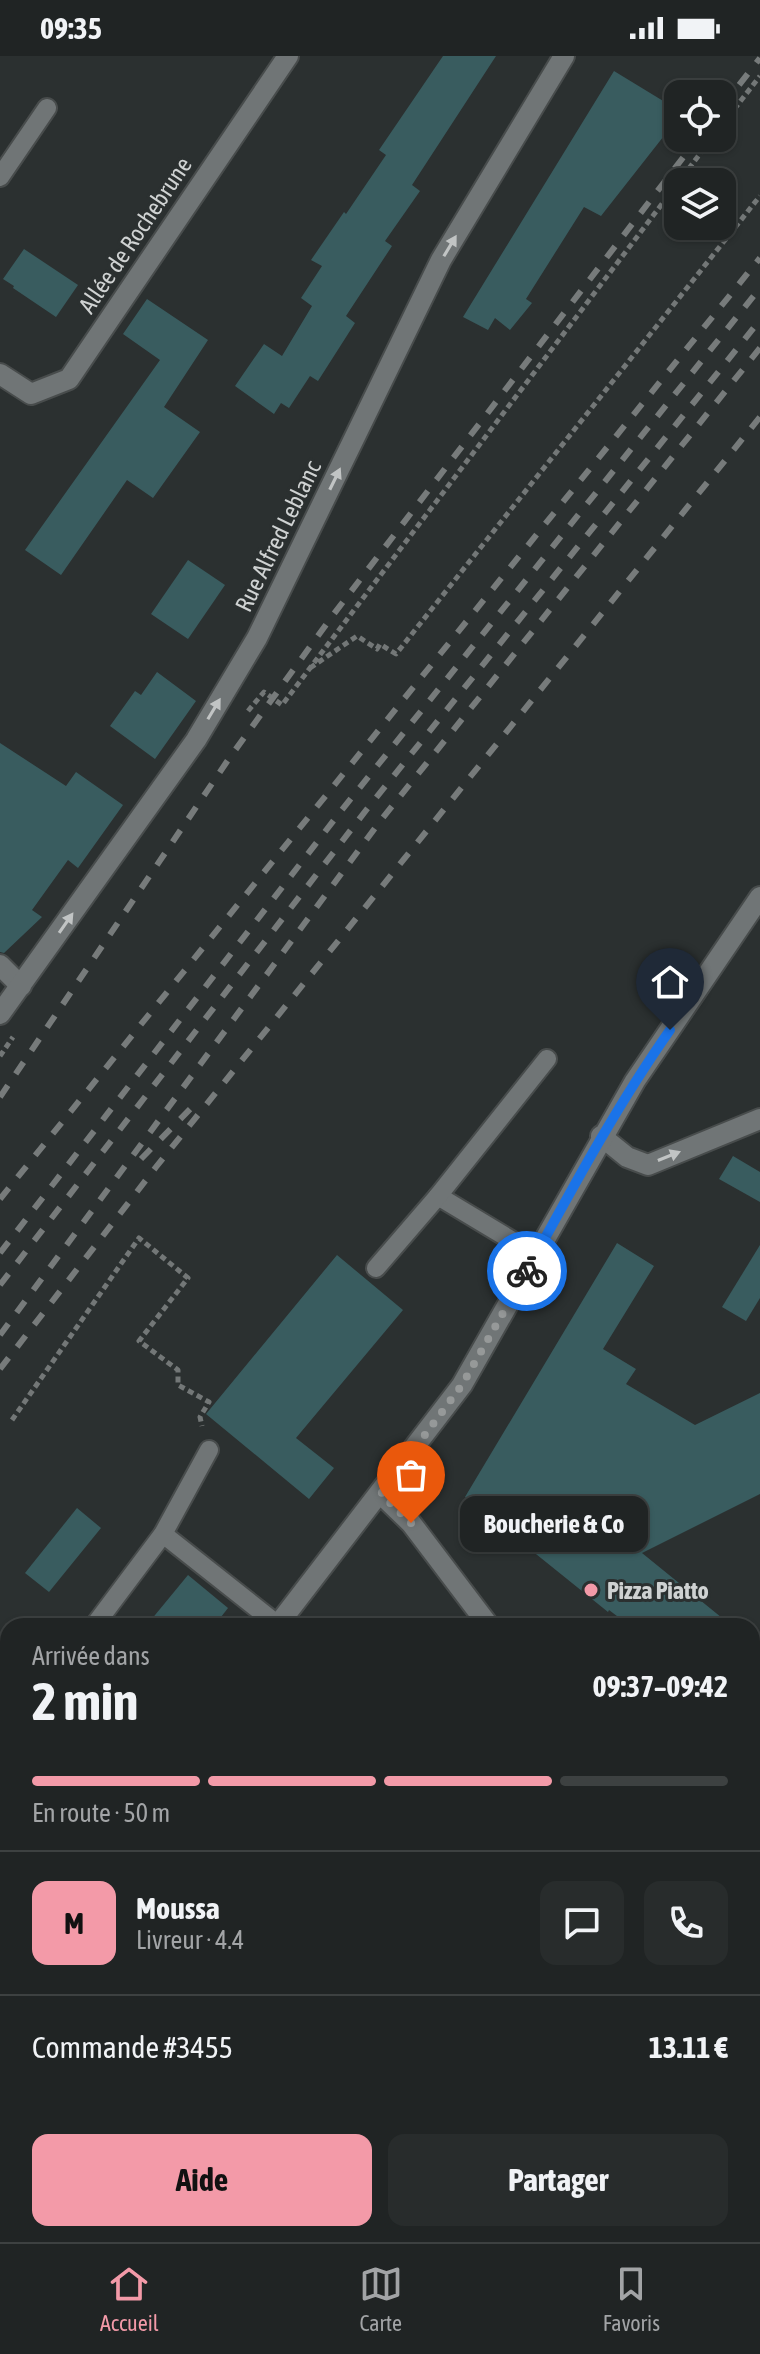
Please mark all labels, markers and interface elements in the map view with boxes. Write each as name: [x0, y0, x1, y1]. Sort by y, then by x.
text: 09:35: [40, 11, 102, 45]
map controls: [664, 80, 736, 240]
button: locate: [664, 80, 736, 152]
street label: Allée de Rochebrune: [73, 152, 197, 318]
button: layers: [664, 168, 736, 240]
one-way arrow: [443, 235, 457, 257]
street label: Rue Alfred Leblanc: [230, 456, 326, 616]
one-way arrow: [328, 467, 342, 490]
one-way arrow: [207, 698, 221, 720]
one-way arrow: [58, 912, 73, 933]
pin: [636, 948, 704, 1030]
icon: home: [648, 960, 692, 1004]
one-way arrow: [657, 1149, 681, 1162]
courier: [487, 1231, 567, 1311]
icon: bike: [505, 1249, 549, 1293]
pin: [377, 1441, 445, 1523]
icon: bag: [389, 1453, 433, 1497]
callout: Boucherie & Co: [459, 1495, 647, 1551]
text: Boucherie & Co: [483, 1509, 625, 1539]
place label: Pizza Piatto: [607, 1577, 709, 1604]
marker: Pizza Piatto: [582, 1581, 600, 1599]
text: Arrivée dans: [32, 1641, 150, 1671]
text: 09:37–09:42: [593, 1669, 728, 1703]
text: 2 min: [32, 1671, 138, 1731]
text: En route · 50 m: [32, 1798, 170, 1828]
button: chat: [540, 1881, 624, 1965]
button: phone: [644, 1881, 728, 1965]
text: Moussa: [136, 1891, 220, 1925]
text: M: [64, 1906, 84, 1940]
text: Livreur · 4.4: [136, 1925, 244, 1955]
text: Commande #3455: [32, 2030, 233, 2064]
text: 13.11 €: [649, 2030, 728, 2064]
button: Aide: [32, 2134, 372, 2226]
button: Partager: [388, 2134, 728, 2226]
tab: Accueil: [100, 2262, 159, 2336]
tab: Carte: [359, 2262, 403, 2336]
tab: Favoris: [603, 2262, 660, 2336]

